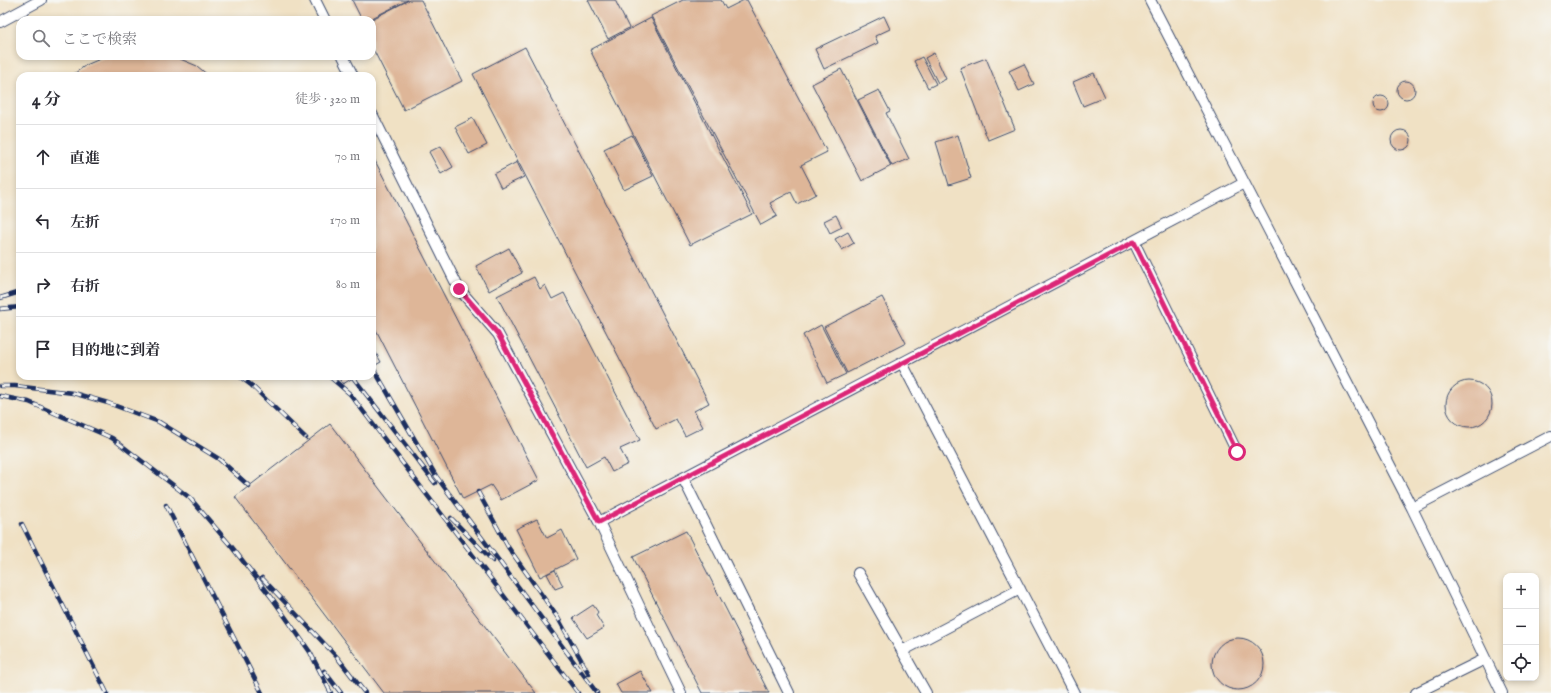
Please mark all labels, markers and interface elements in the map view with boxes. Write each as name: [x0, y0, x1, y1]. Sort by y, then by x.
search box: [16, 16, 376, 60]
icon: search: [30, 27, 52, 49]
text: ここで検索: [62, 30, 137, 49]
text: 4 分: [32, 90, 61, 111]
text: 徒歩 · 320 m: [295, 91, 360, 108]
icon: ahead: [32, 146, 54, 168]
text: 70 m: [335, 148, 360, 165]
text: 直進: [70, 149, 100, 168]
icon: left: [32, 210, 54, 232]
text: 170 m: [330, 212, 360, 229]
text: 左折: [70, 213, 100, 232]
icon: right: [32, 274, 54, 296]
text: 80 m: [336, 276, 360, 293]
text: 右折: [70, 277, 100, 296]
route end: [450, 280, 468, 298]
icon: arrive: [32, 338, 54, 360]
text: 目的地に到着: [70, 341, 160, 360]
route start: [1228, 443, 1246, 461]
map controls: [1503, 573, 1539, 681]
button: +: [1503, 573, 1539, 609]
button: −: [1503, 609, 1539, 645]
button: locate: [1503, 645, 1539, 681]

